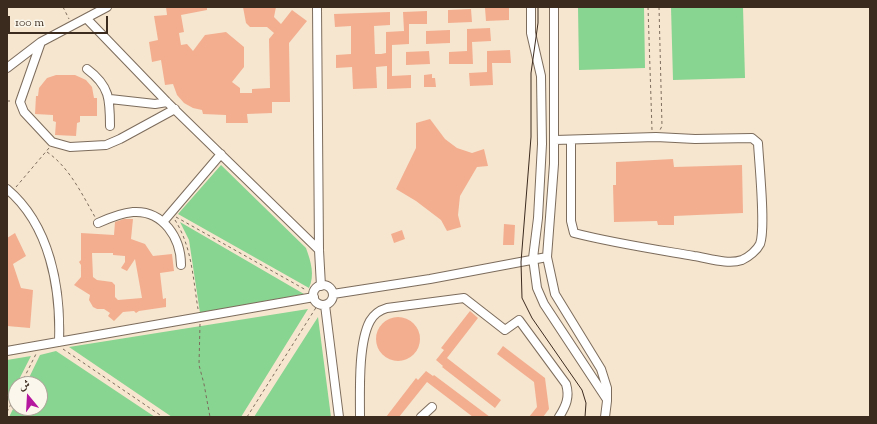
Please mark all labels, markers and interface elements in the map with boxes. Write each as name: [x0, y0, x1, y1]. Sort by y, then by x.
scale bar: [10, 8, 110, 34]
text: 100 m: [15, 14, 44, 32]
north arrow: [8, 376, 48, 416]
text: ش: [17, 376, 32, 395]

